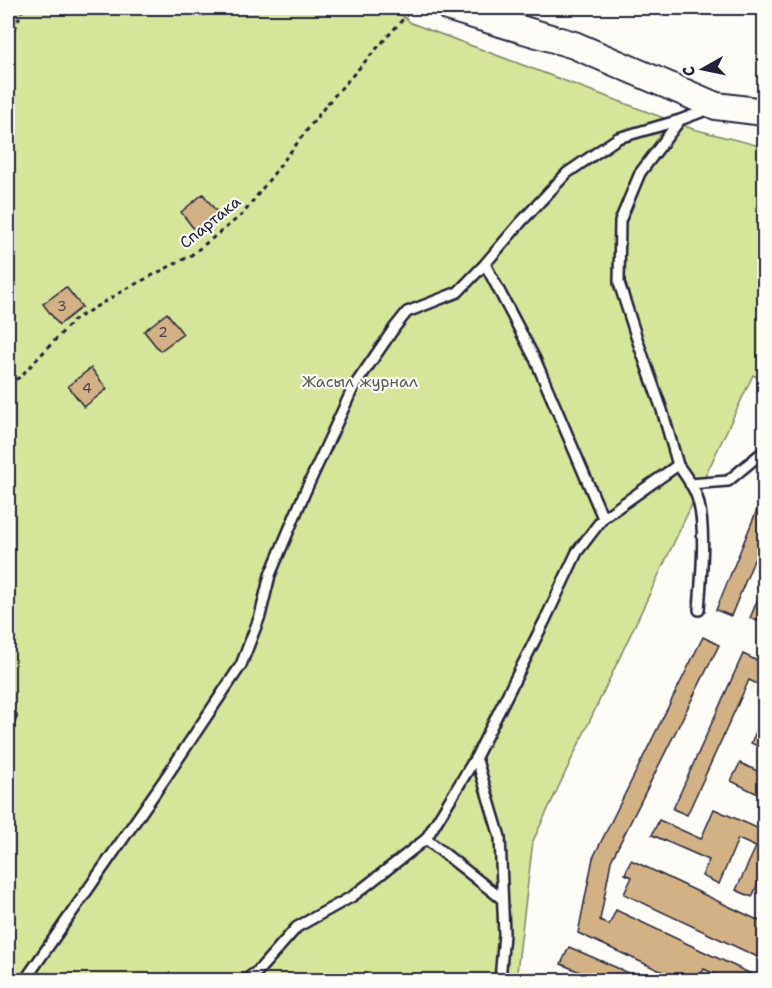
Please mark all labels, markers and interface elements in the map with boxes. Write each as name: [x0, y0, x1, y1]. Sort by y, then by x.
north arrow: [673, 39, 733, 99]
text: С: [678, 65, 700, 78]
street label: Спартака: [175, 191, 245, 253]
house number: 3: [57, 297, 67, 315]
house number: 2: [158, 323, 168, 341]
park label: Жасыл журнал: [302, 371, 418, 392]
house number: 4: [82, 379, 92, 397]

